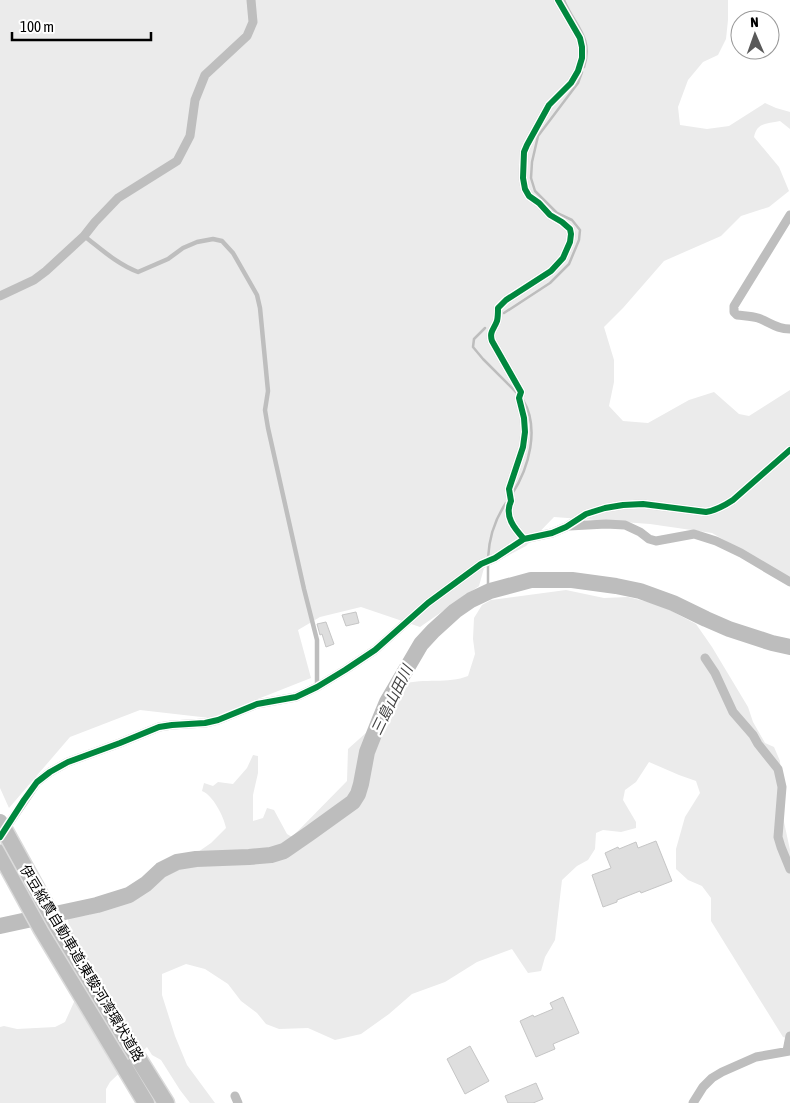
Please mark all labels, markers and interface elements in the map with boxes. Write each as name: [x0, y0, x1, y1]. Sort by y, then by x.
scale bar: [12, 10, 151, 42]
north arrow: [730, 10, 780, 60]
text: N: [750, 14, 759, 30]
text: 100 m: [20, 18, 54, 35]
water label: 三島山田川: [367, 661, 417, 737]
street label: 伊豆縦貫自動車道;東駿河湾環状道路: [17, 862, 147, 1064]

